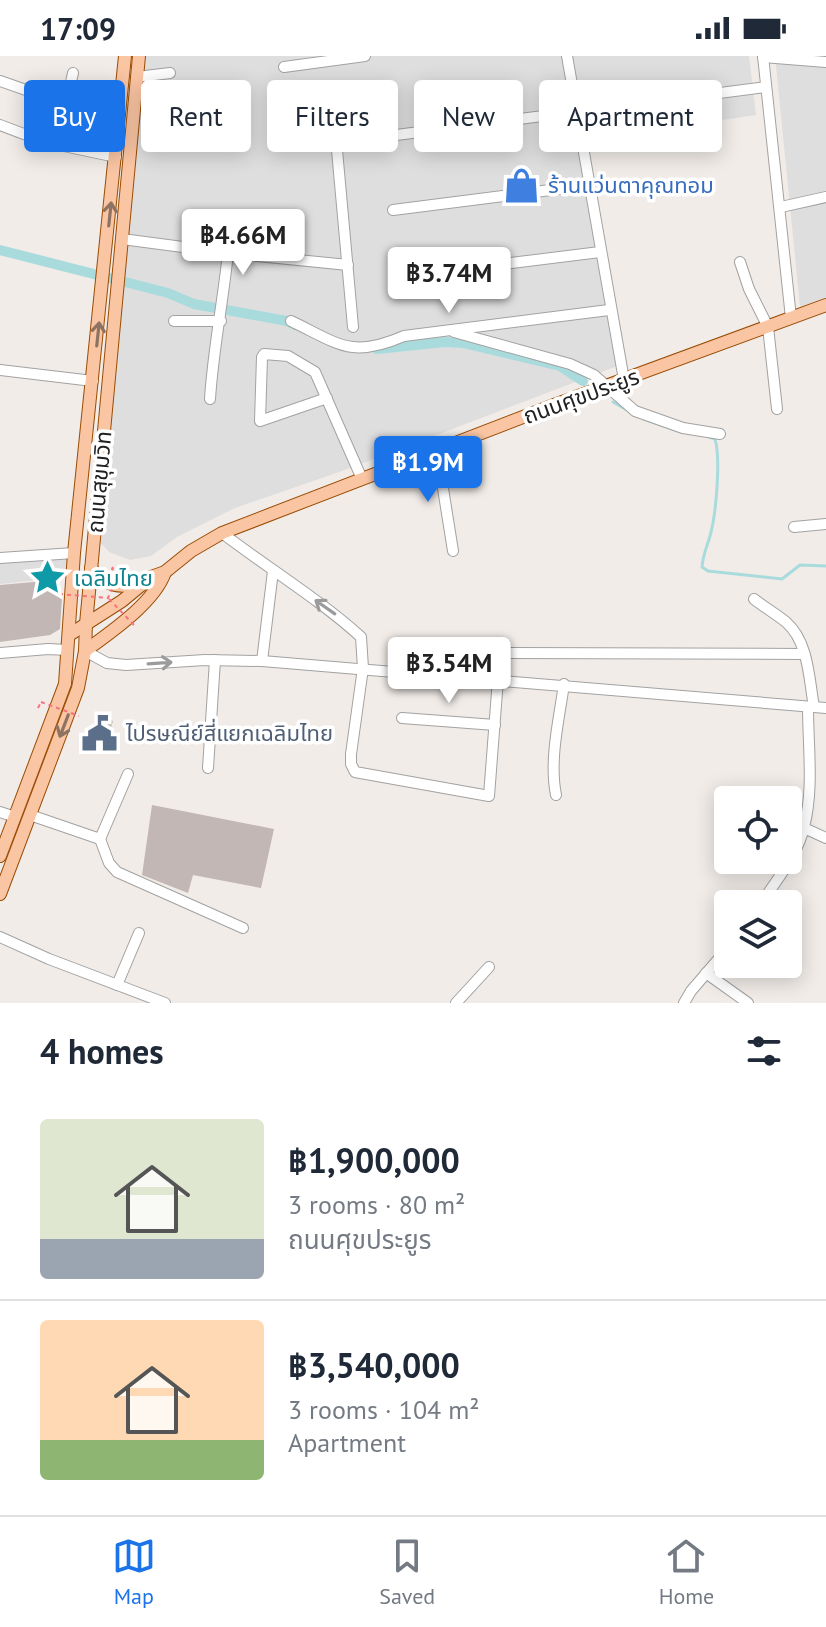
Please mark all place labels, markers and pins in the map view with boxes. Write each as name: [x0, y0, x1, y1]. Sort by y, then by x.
shop icon: ร้านแว่นตาคุณทอม: [503, 166, 541, 204]
place label: ร้านแว่นตาคุณทอม: [548, 171, 714, 199]
pin: ฿4.66M: [178, 209, 308, 277]
pin: ฿3.74M: [384, 247, 514, 315]
pin: ฿1.9M: [372, 436, 484, 504]
place icon: เฉลิมไทย: [29, 559, 67, 597]
place label: เฉลิมไทย: [74, 564, 153, 592]
pin: ฿3.54M: [384, 637, 514, 705]
public building icon: ไปรษณีย์สี่แยกเฉลิมไทย: [81, 714, 119, 752]
place label: ไปรษณีย์สี่แยกเฉลิมไทย: [125, 718, 333, 747]

